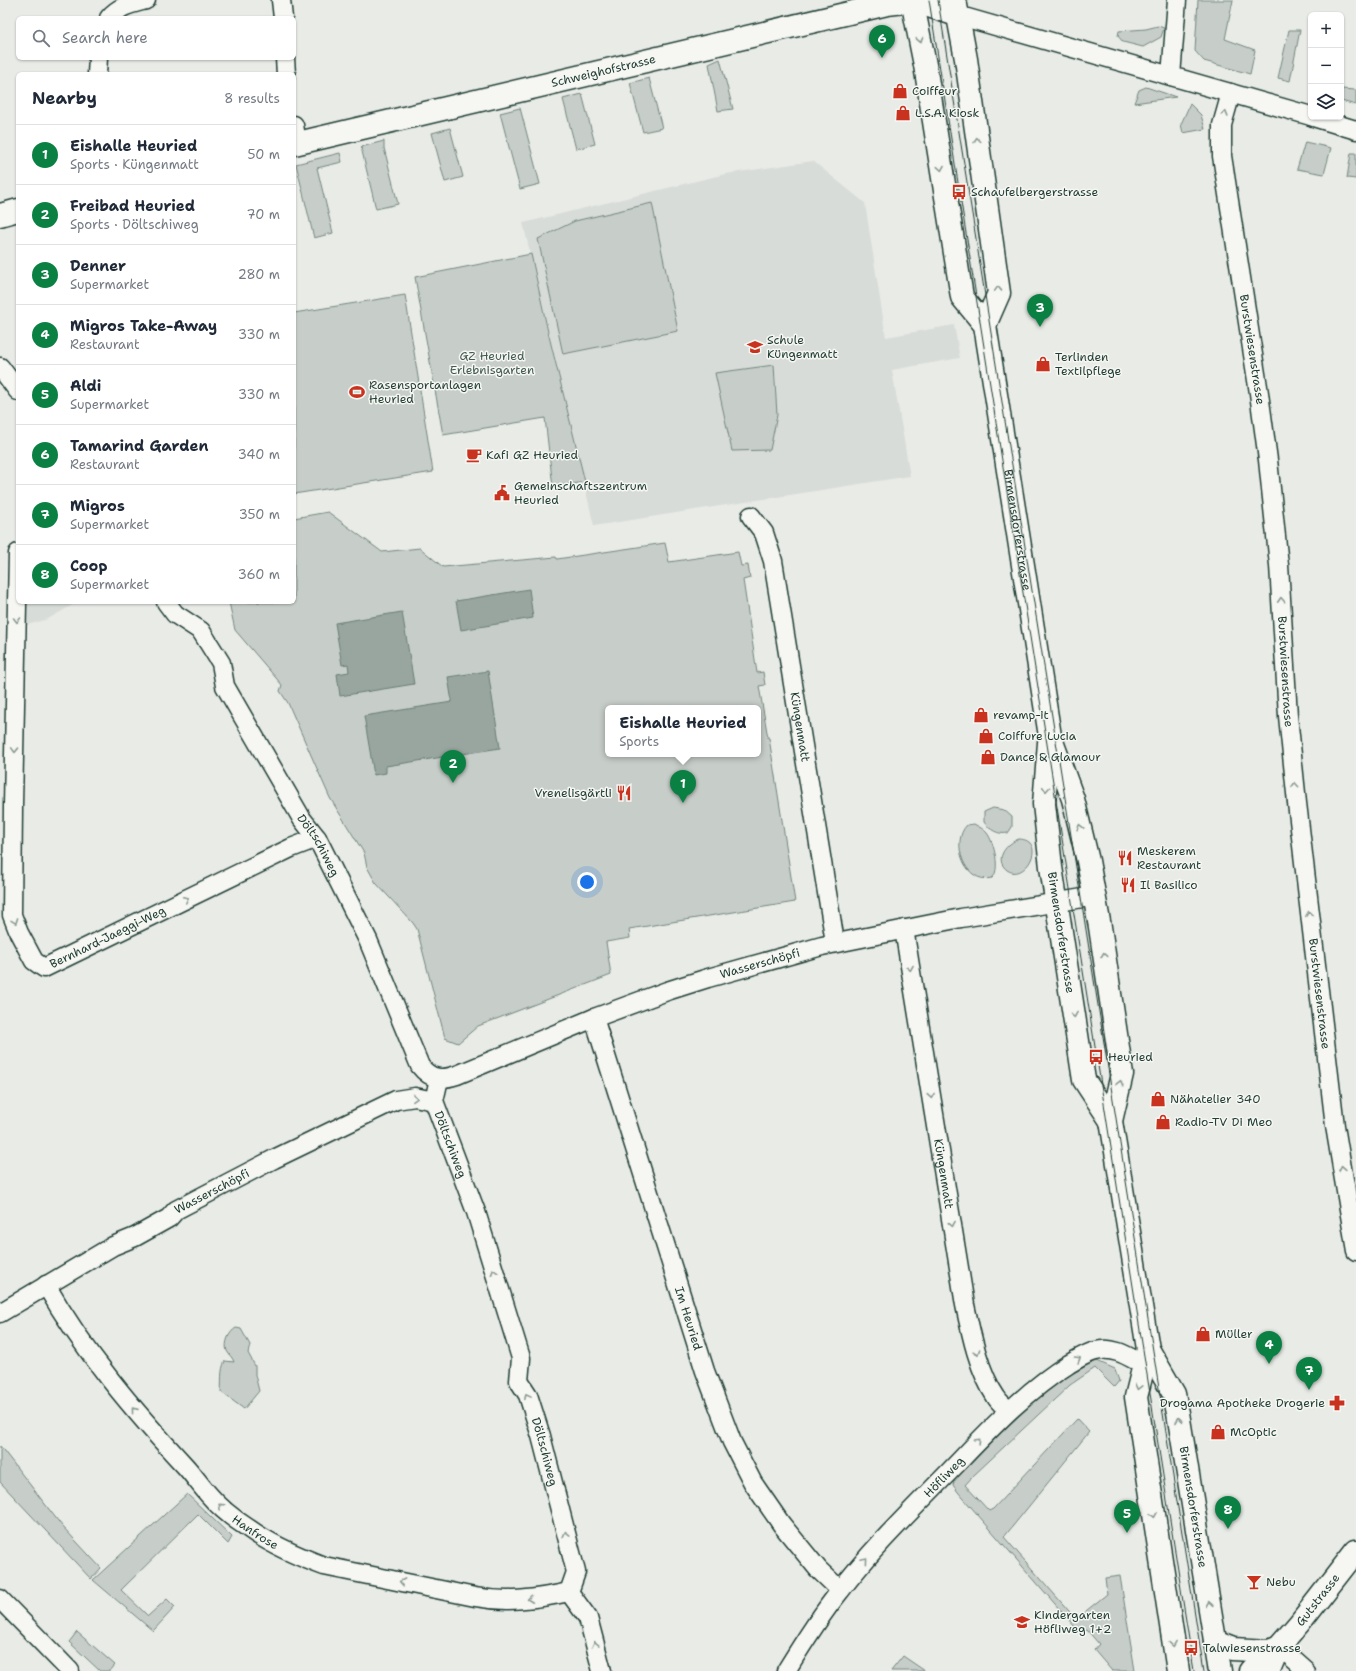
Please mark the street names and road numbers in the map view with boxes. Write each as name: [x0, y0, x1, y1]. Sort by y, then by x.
street label: Schweighofstrasse: [550, 51, 658, 91]
street label: Burstwiesenstrasse: [1236, 293, 1268, 406]
street label: Birmensdorferstrasse: [1000, 468, 1035, 592]
street label: Burstwiesenstrasse: [1274, 615, 1297, 728]
street label: Küngenmatt: [786, 691, 814, 763]
street label: Döltschiweg: [293, 811, 343, 879]
street label: Birmensdorferstrasse: [1044, 871, 1078, 995]
street label: Bernhard-Jaeggi-Weg: [47, 902, 168, 972]
street label: Burstwiesenstrasse: [1305, 937, 1334, 1050]
street label: Wasserschöpfi: [718, 945, 802, 982]
street label: Döltschiweg: [430, 1109, 470, 1180]
street label: Küngenmatt: [930, 1138, 957, 1210]
street label: Wasserschöpfi: [171, 1165, 252, 1218]
street label: Im Heuried: [671, 1285, 706, 1353]
street label: Döltschiweg: [528, 1415, 562, 1488]
street label: Birmensdorferstrasse: [1176, 1445, 1211, 1569]
street label: Höfliweg: [920, 1453, 968, 1501]
street label: Hanfrose: [229, 1511, 281, 1553]
street label: Gutstrasse: [1292, 1570, 1343, 1630]

